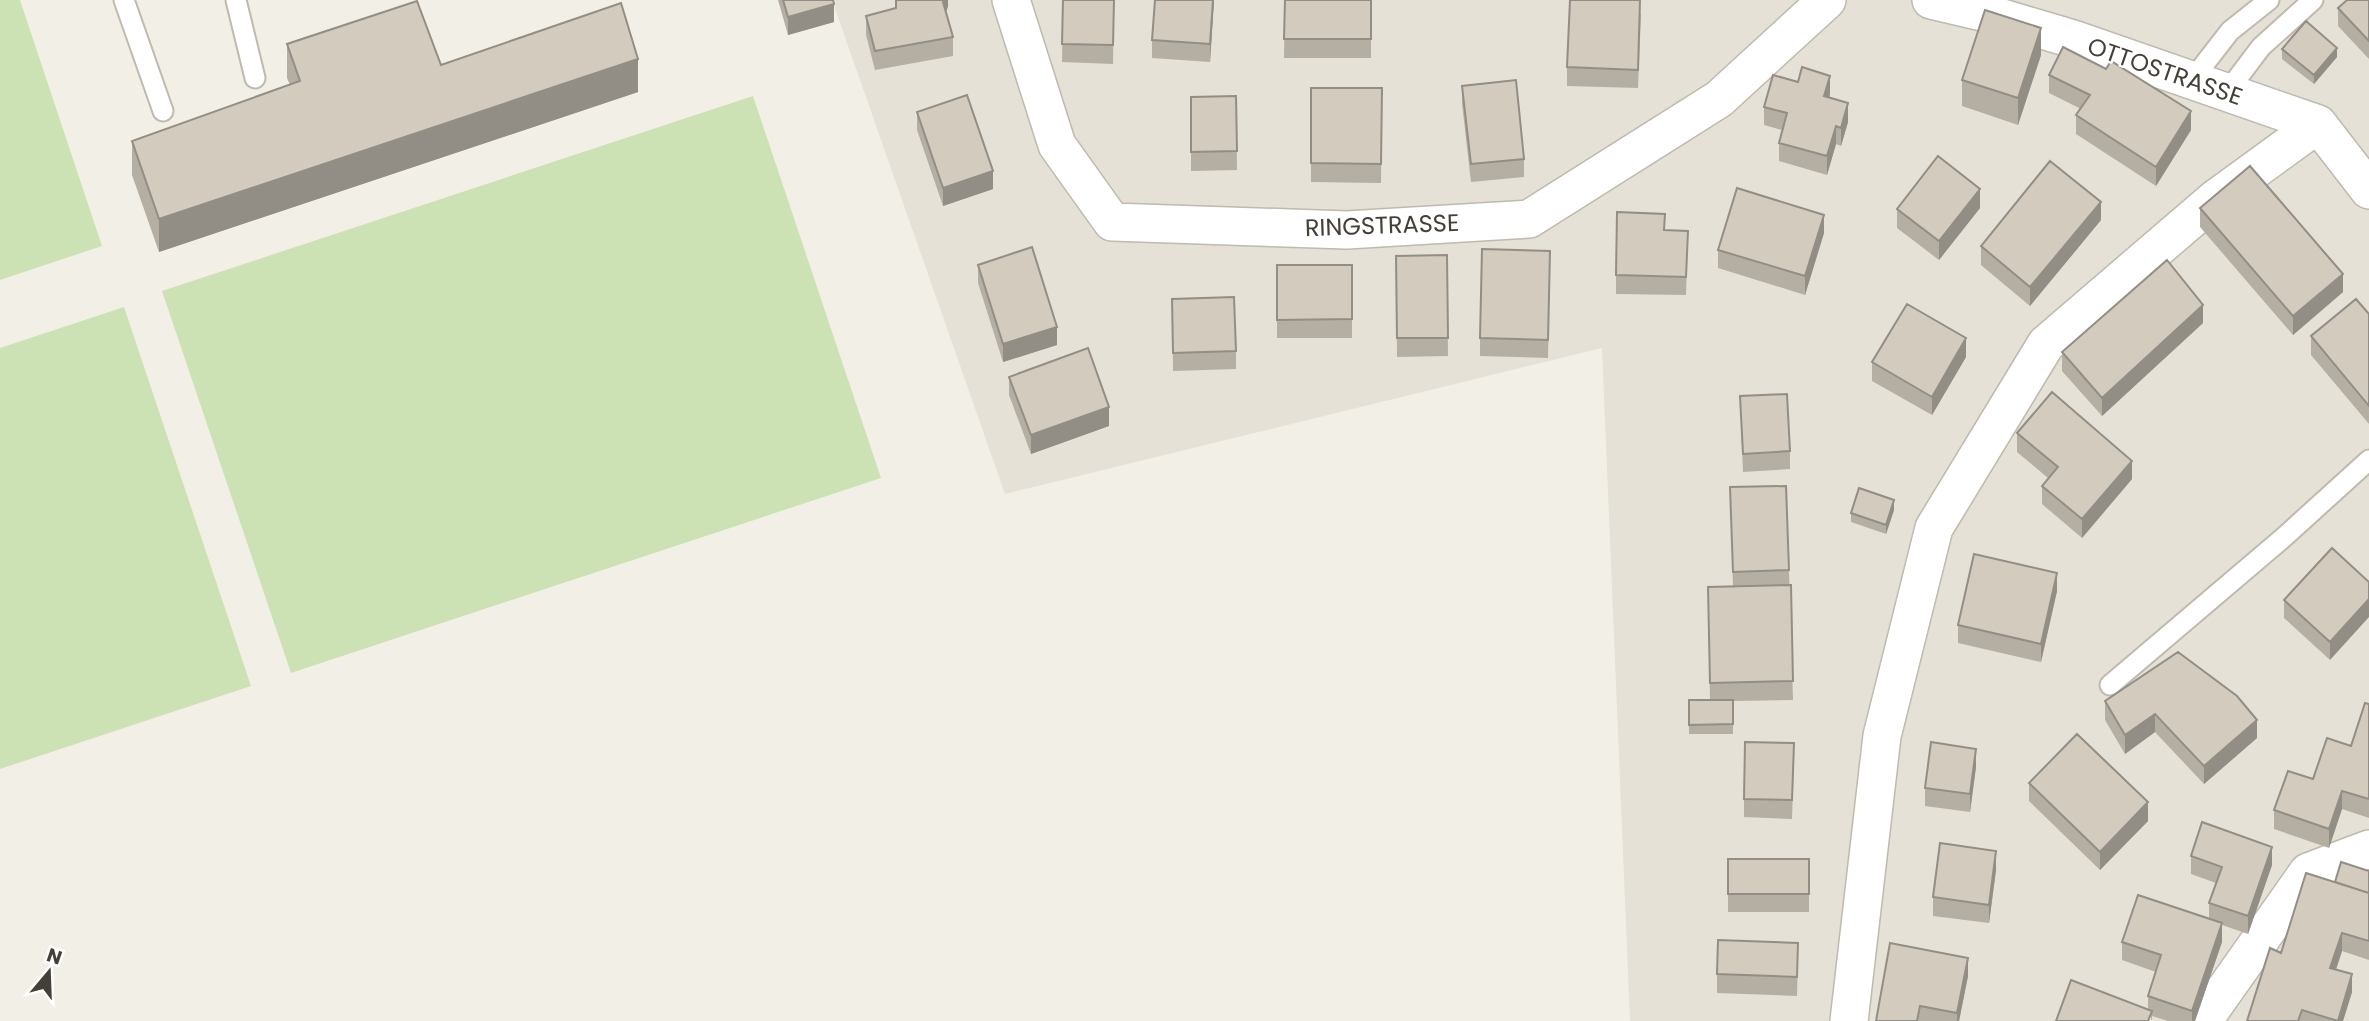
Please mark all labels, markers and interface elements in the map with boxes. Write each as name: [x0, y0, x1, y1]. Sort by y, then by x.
street label: OTTOSTRASSE: [2083, 29, 2247, 113]
street label: RINGSTRASSE: [1304, 206, 1460, 244]
north arrow: [14, 937, 84, 1007]
text: N: [43, 941, 66, 971]

